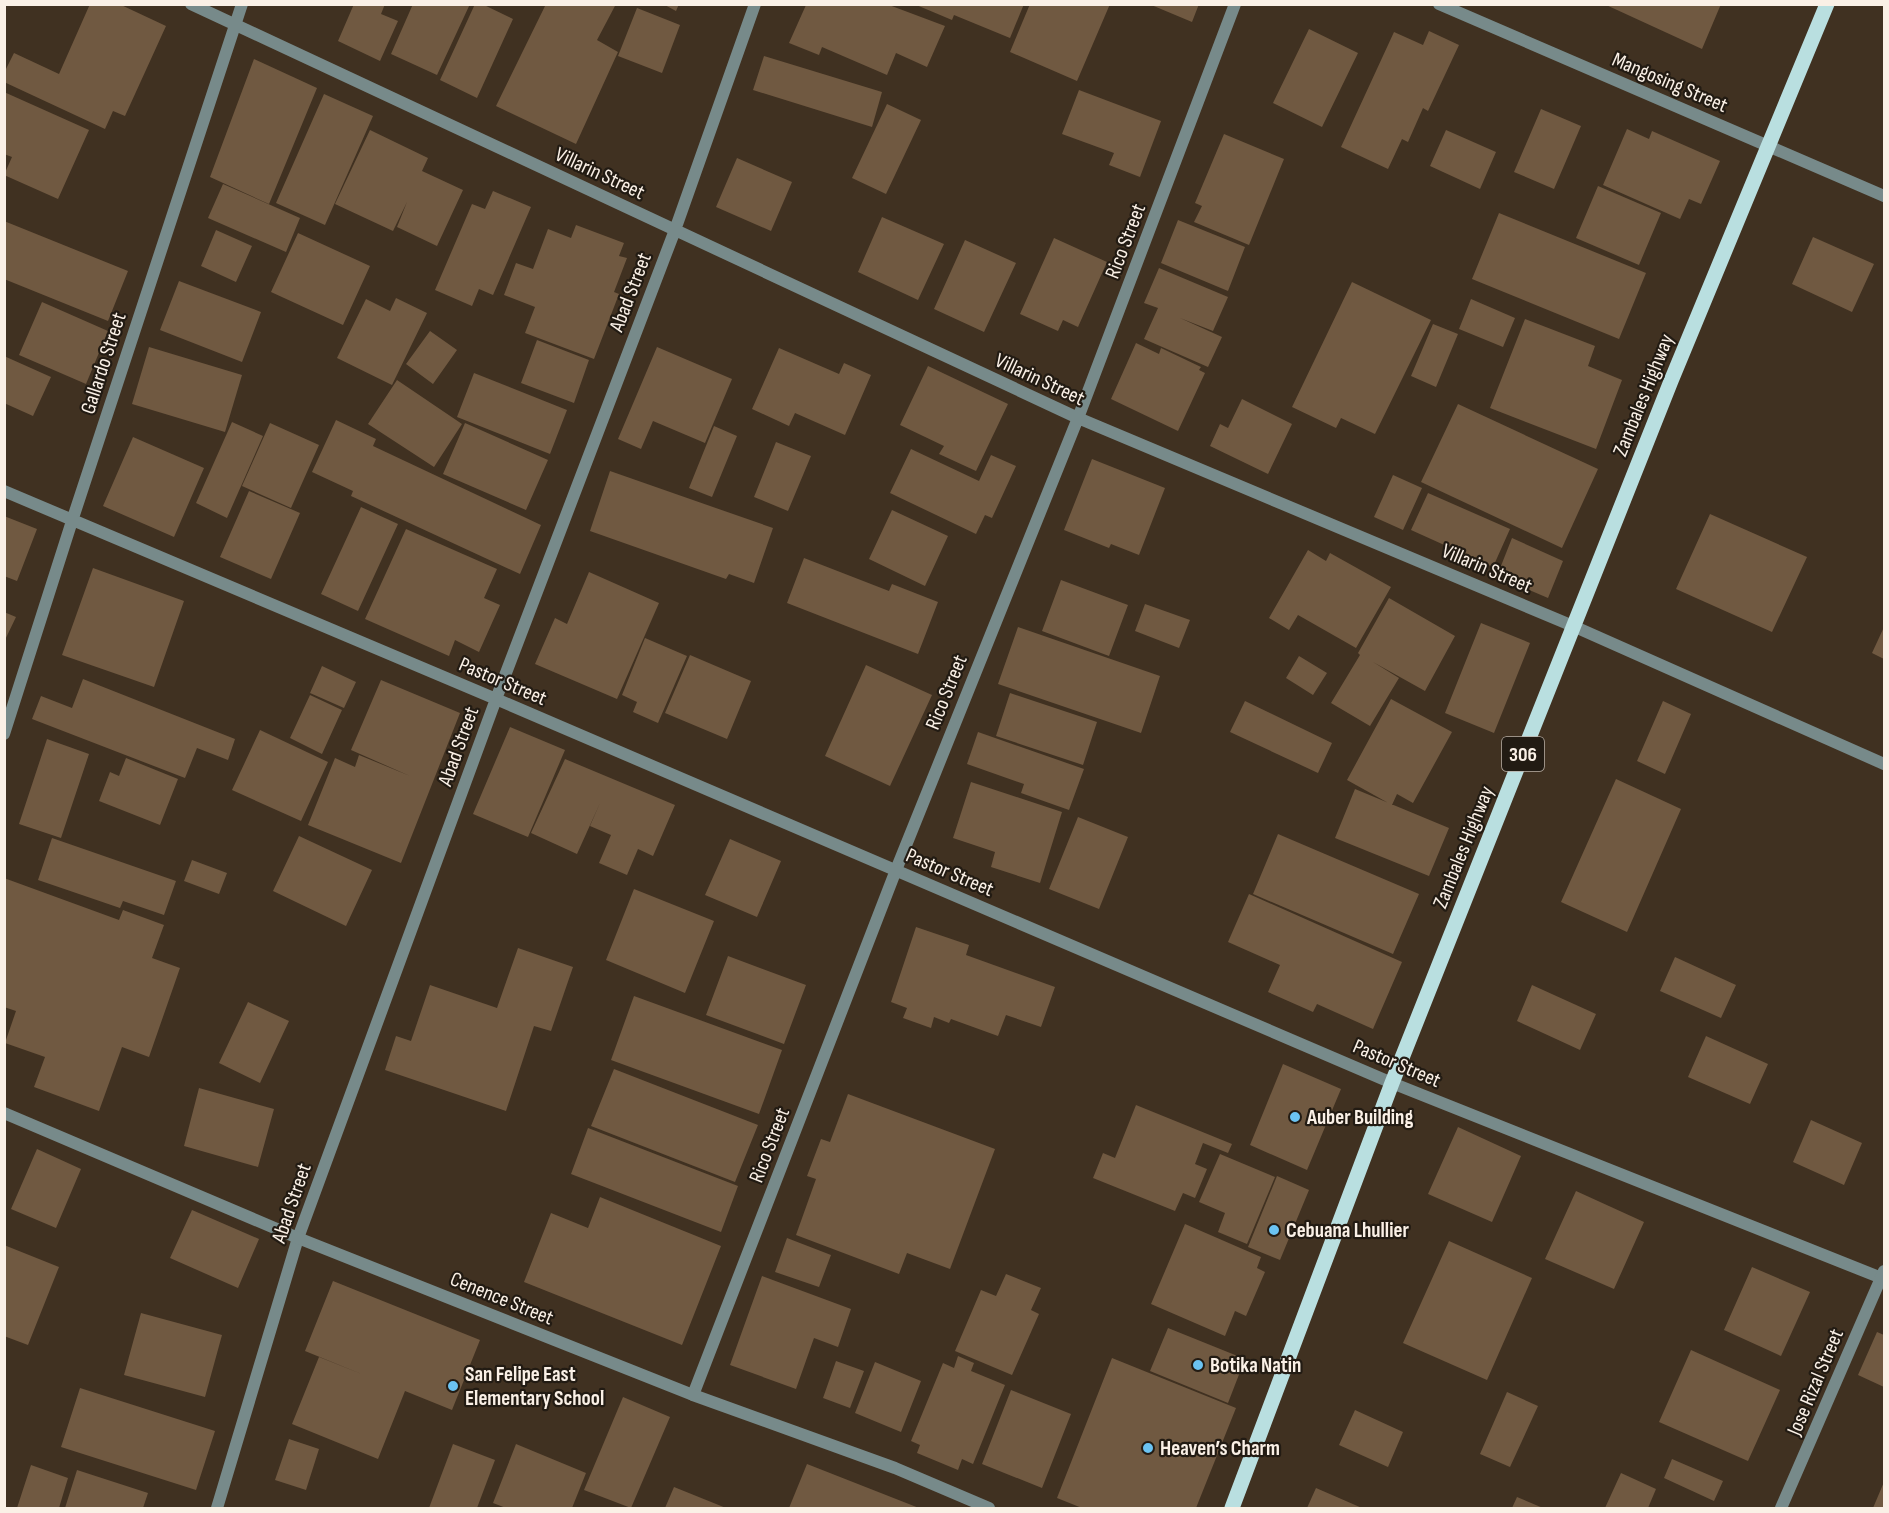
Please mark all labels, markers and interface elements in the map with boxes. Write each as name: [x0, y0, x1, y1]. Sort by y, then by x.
street label: Mangosing Street: [1608, 47, 1731, 118]
street label: Villarin Street: [551, 142, 648, 205]
street label: Rico Street: [1100, 200, 1151, 282]
street label: Abad Street: [604, 249, 657, 336]
street label: Gallardo Street: [75, 309, 132, 417]
street label: Zambales Highway: [1608, 330, 1679, 460]
street label: Villarin Street: [991, 348, 1088, 411]
street label: Villarin Street: [1438, 538, 1536, 599]
street label: Rico Street: [920, 651, 973, 733]
street label: Pastor Street: [455, 652, 550, 711]
street label: Abad Street: [432, 703, 484, 790]
road number: 306: [1502, 737, 1544, 771]
street label: Zambales Highway: [1428, 782, 1499, 912]
street label: Pastor Street: [902, 843, 997, 902]
street label: Pastor Street: [1349, 1034, 1444, 1093]
street label: Rico Street: [744, 1104, 795, 1186]
place label: Auber Building: [1306, 1105, 1413, 1130]
marker: Auber Building: [1288, 1110, 1302, 1124]
street label: Abad Street: [266, 1160, 317, 1247]
place label: Cebuana Lhullier: [1286, 1218, 1409, 1243]
marker: Cebuana Lhullier: [1267, 1223, 1281, 1237]
street label: Cenence Street: [446, 1266, 557, 1331]
street label: Jose Rizal Street: [1781, 1325, 1849, 1440]
place label: Botika Natin: [1210, 1353, 1301, 1378]
marker: Botika Natin: [1191, 1358, 1205, 1372]
place label: San Felipe East Elementary School: [465, 1362, 604, 1411]
marker: San Felipe East Elementary School: [446, 1379, 460, 1393]
place label: Heaven’s Charm: [1160, 1436, 1280, 1461]
marker: Heaven’s Charm: [1141, 1441, 1155, 1455]

